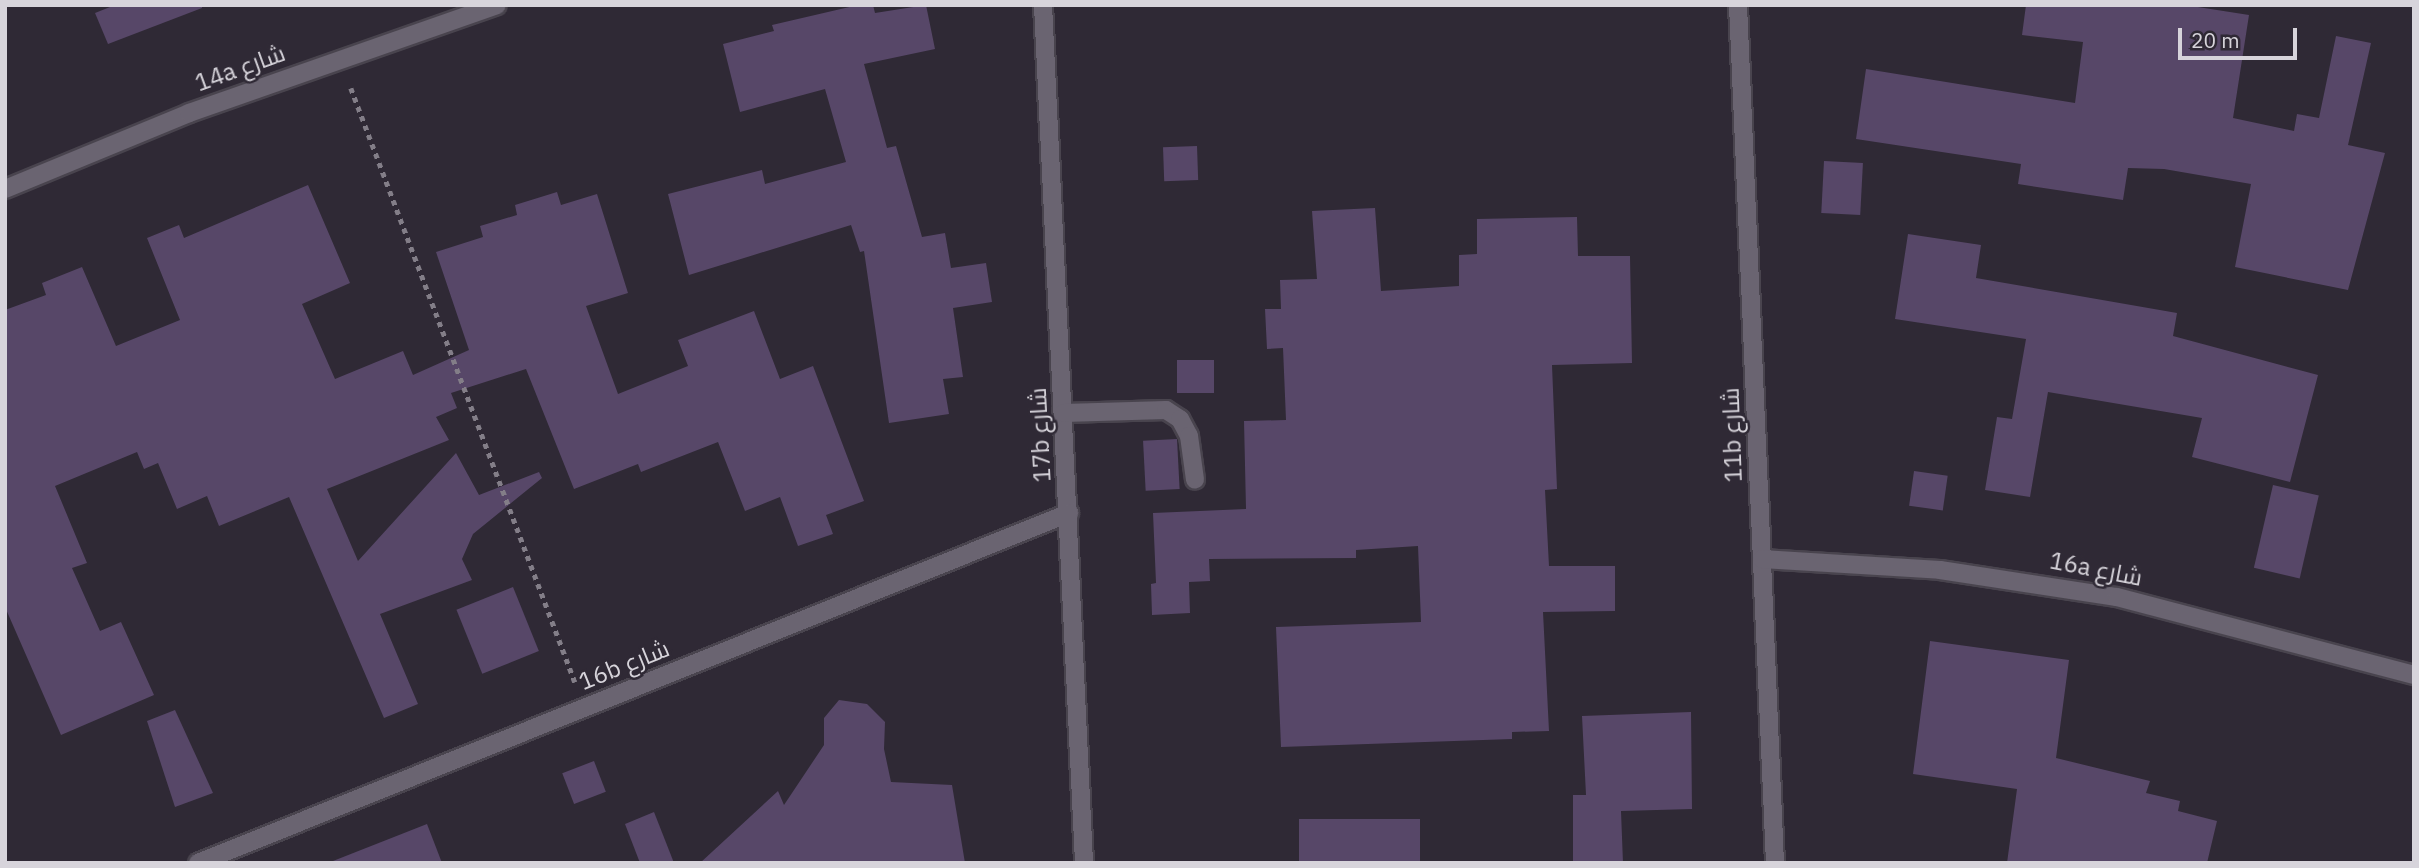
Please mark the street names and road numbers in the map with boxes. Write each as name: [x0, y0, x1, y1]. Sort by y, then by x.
street label: 14a شارع: [191, 38, 289, 98]
street label: 17b شارع: [1023, 387, 1057, 483]
street label: 11b شارع: [1716, 387, 1748, 483]
street label: 16a شارع: [2047, 546, 2145, 592]
street label: 16b شارع: [575, 634, 673, 696]

